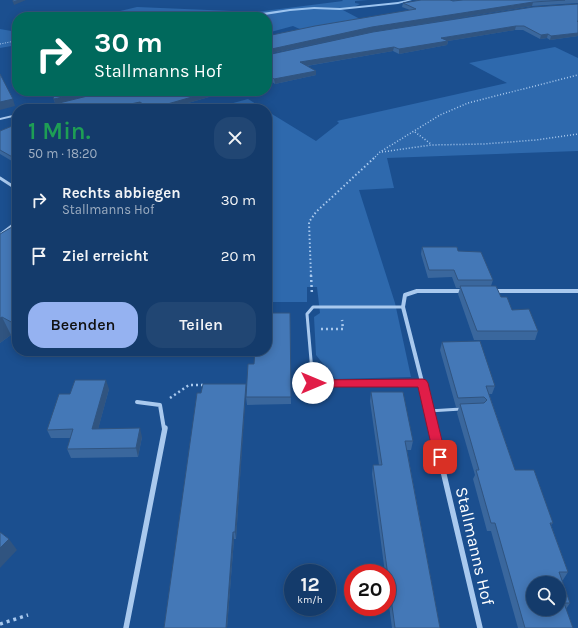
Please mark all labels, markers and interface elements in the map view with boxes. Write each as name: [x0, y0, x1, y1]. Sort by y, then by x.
text: 30 m: [94, 26, 163, 59]
icon: right: [28, 28, 80, 80]
text: Stallmanns Hof: [94, 60, 222, 82]
text: 1 Min.: [28, 117, 91, 145]
button: close: [214, 117, 256, 159]
text: 50 m · 18:20: [28, 146, 97, 161]
text: Rechts abbiegen: [62, 184, 181, 202]
icon: right: [28, 189, 50, 211]
text: 30 m: [221, 191, 256, 209]
text: Stallmanns Hof: [62, 202, 154, 217]
icon: arrive: [28, 245, 50, 267]
text: Ziel erreicht: [62, 247, 148, 265]
text: 20 m: [221, 247, 256, 265]
button: Beenden: [28, 302, 138, 348]
button: Teilen: [146, 302, 256, 348]
position arrow: [292, 362, 334, 404]
pin: [423, 440, 457, 474]
icon: arrive: [429, 446, 451, 468]
street label: Stallmanns Hof: [452, 485, 498, 607]
speed limit sign: 20: [344, 564, 396, 616]
text: 12: [300, 573, 320, 596]
map controls: [526, 576, 566, 616]
button: search: [526, 576, 566, 616]
text: km/h: [297, 594, 323, 606]

